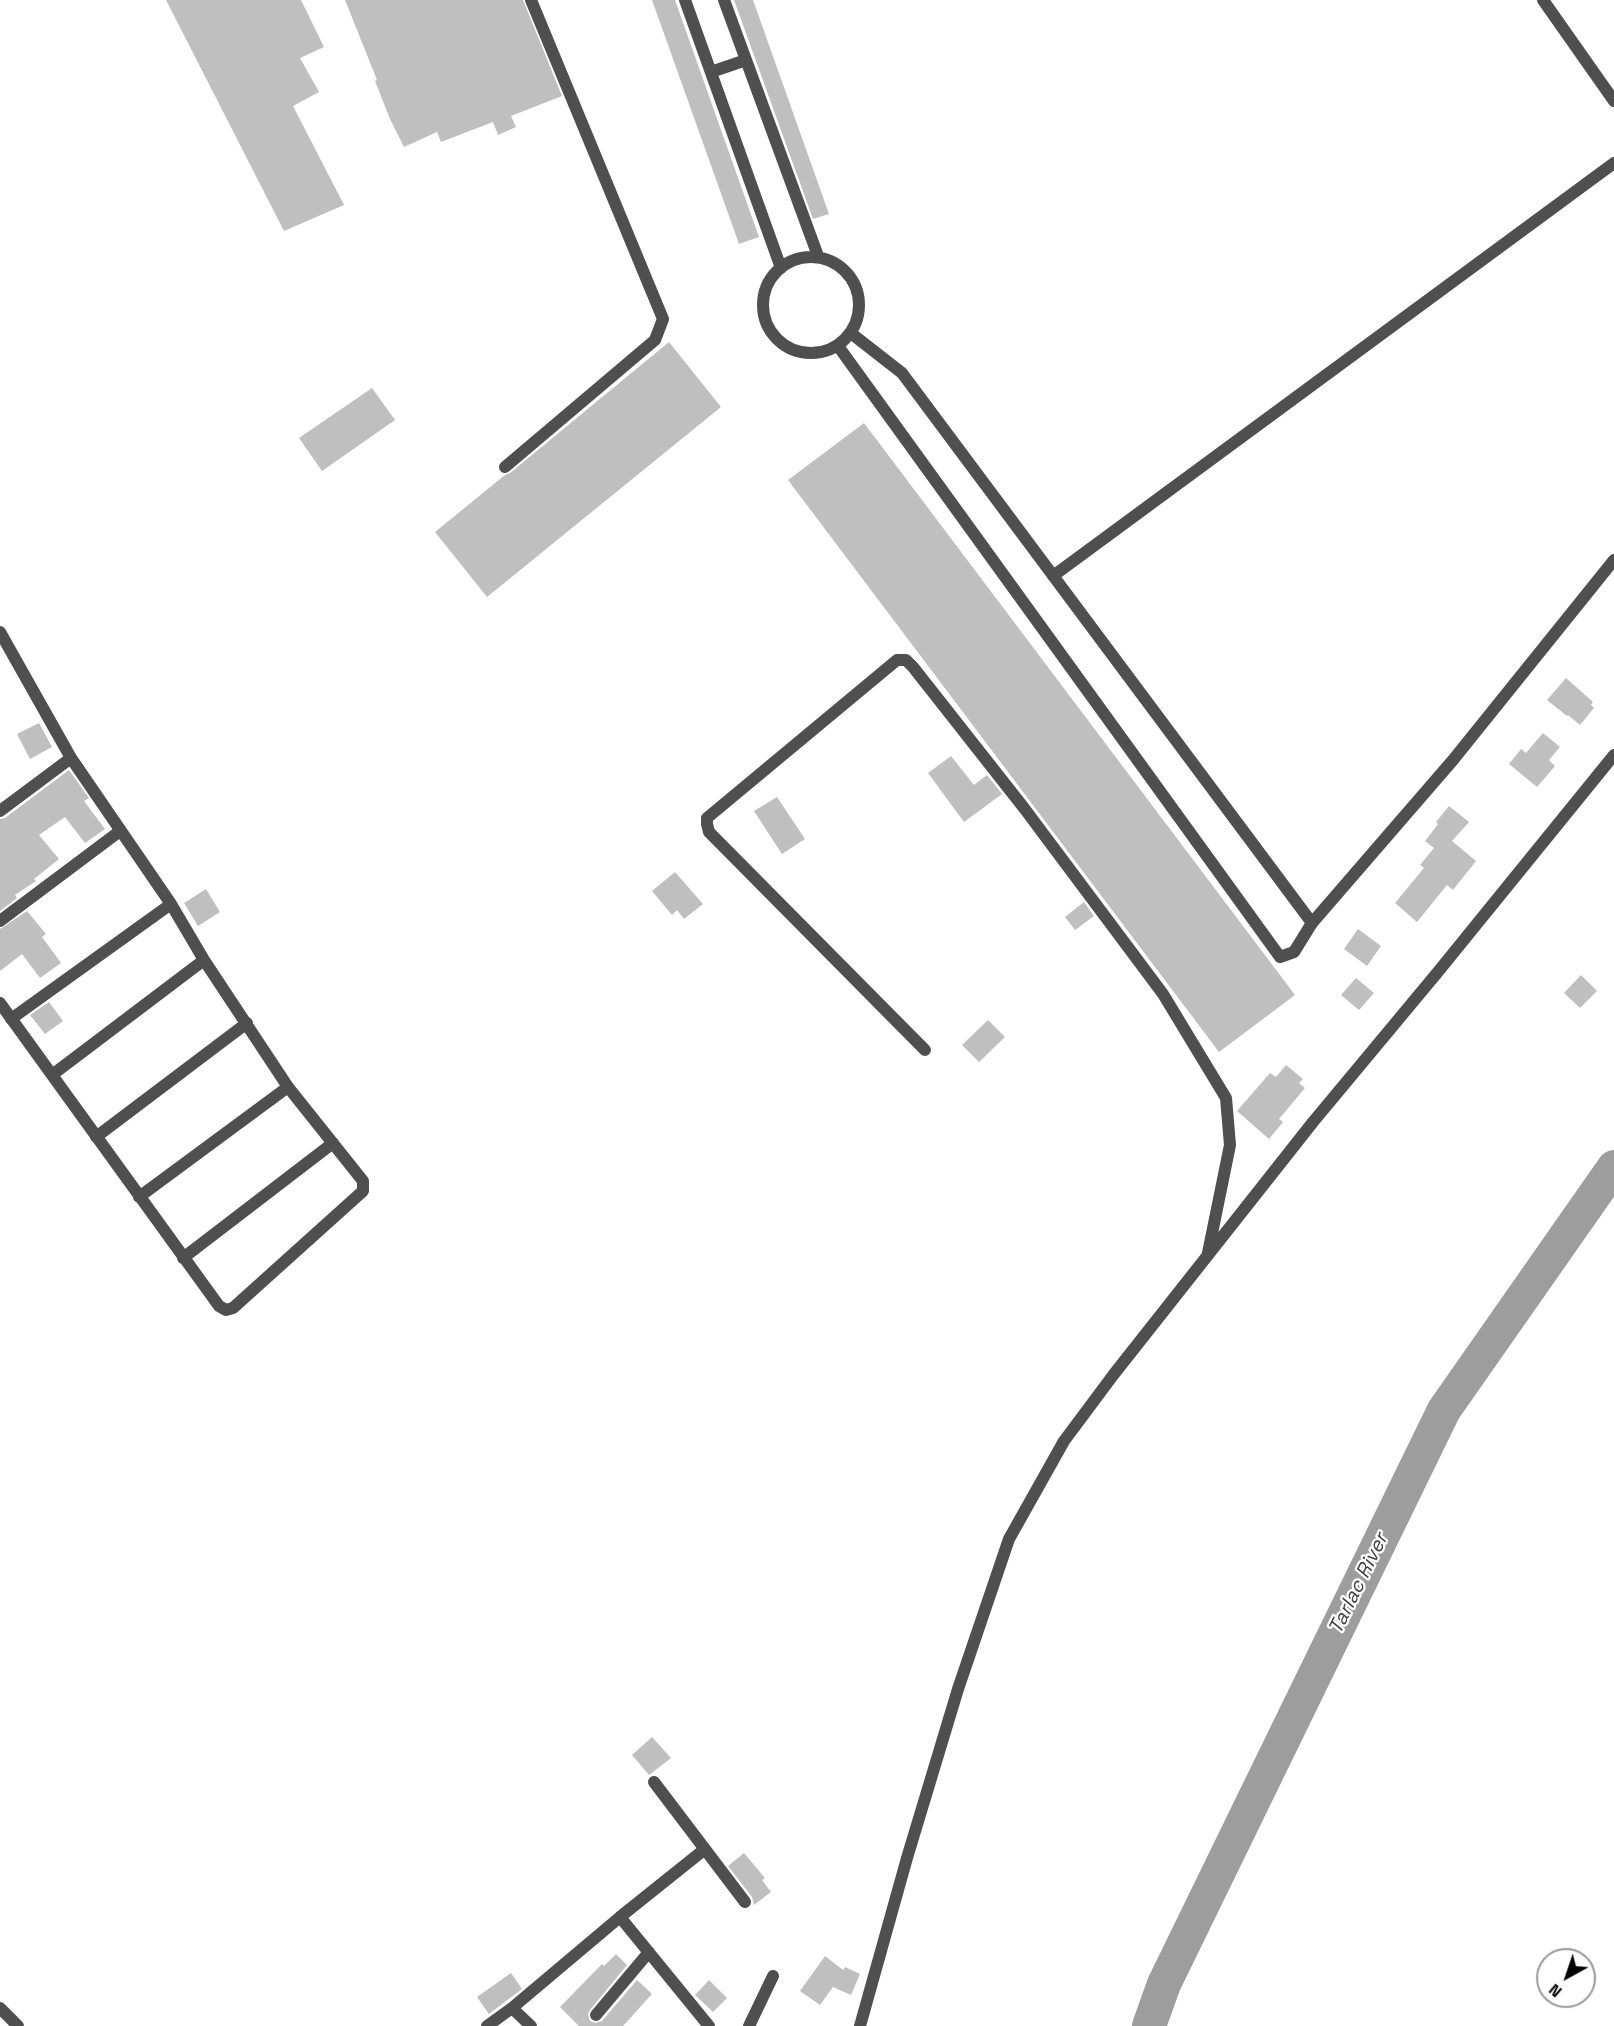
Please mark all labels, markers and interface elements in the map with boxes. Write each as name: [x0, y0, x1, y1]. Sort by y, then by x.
water label: Tarlac River: [1324, 1530, 1394, 1638]
north arrow: [1536, 1948, 1596, 2008]
text: N: [1545, 1979, 1566, 2002]

